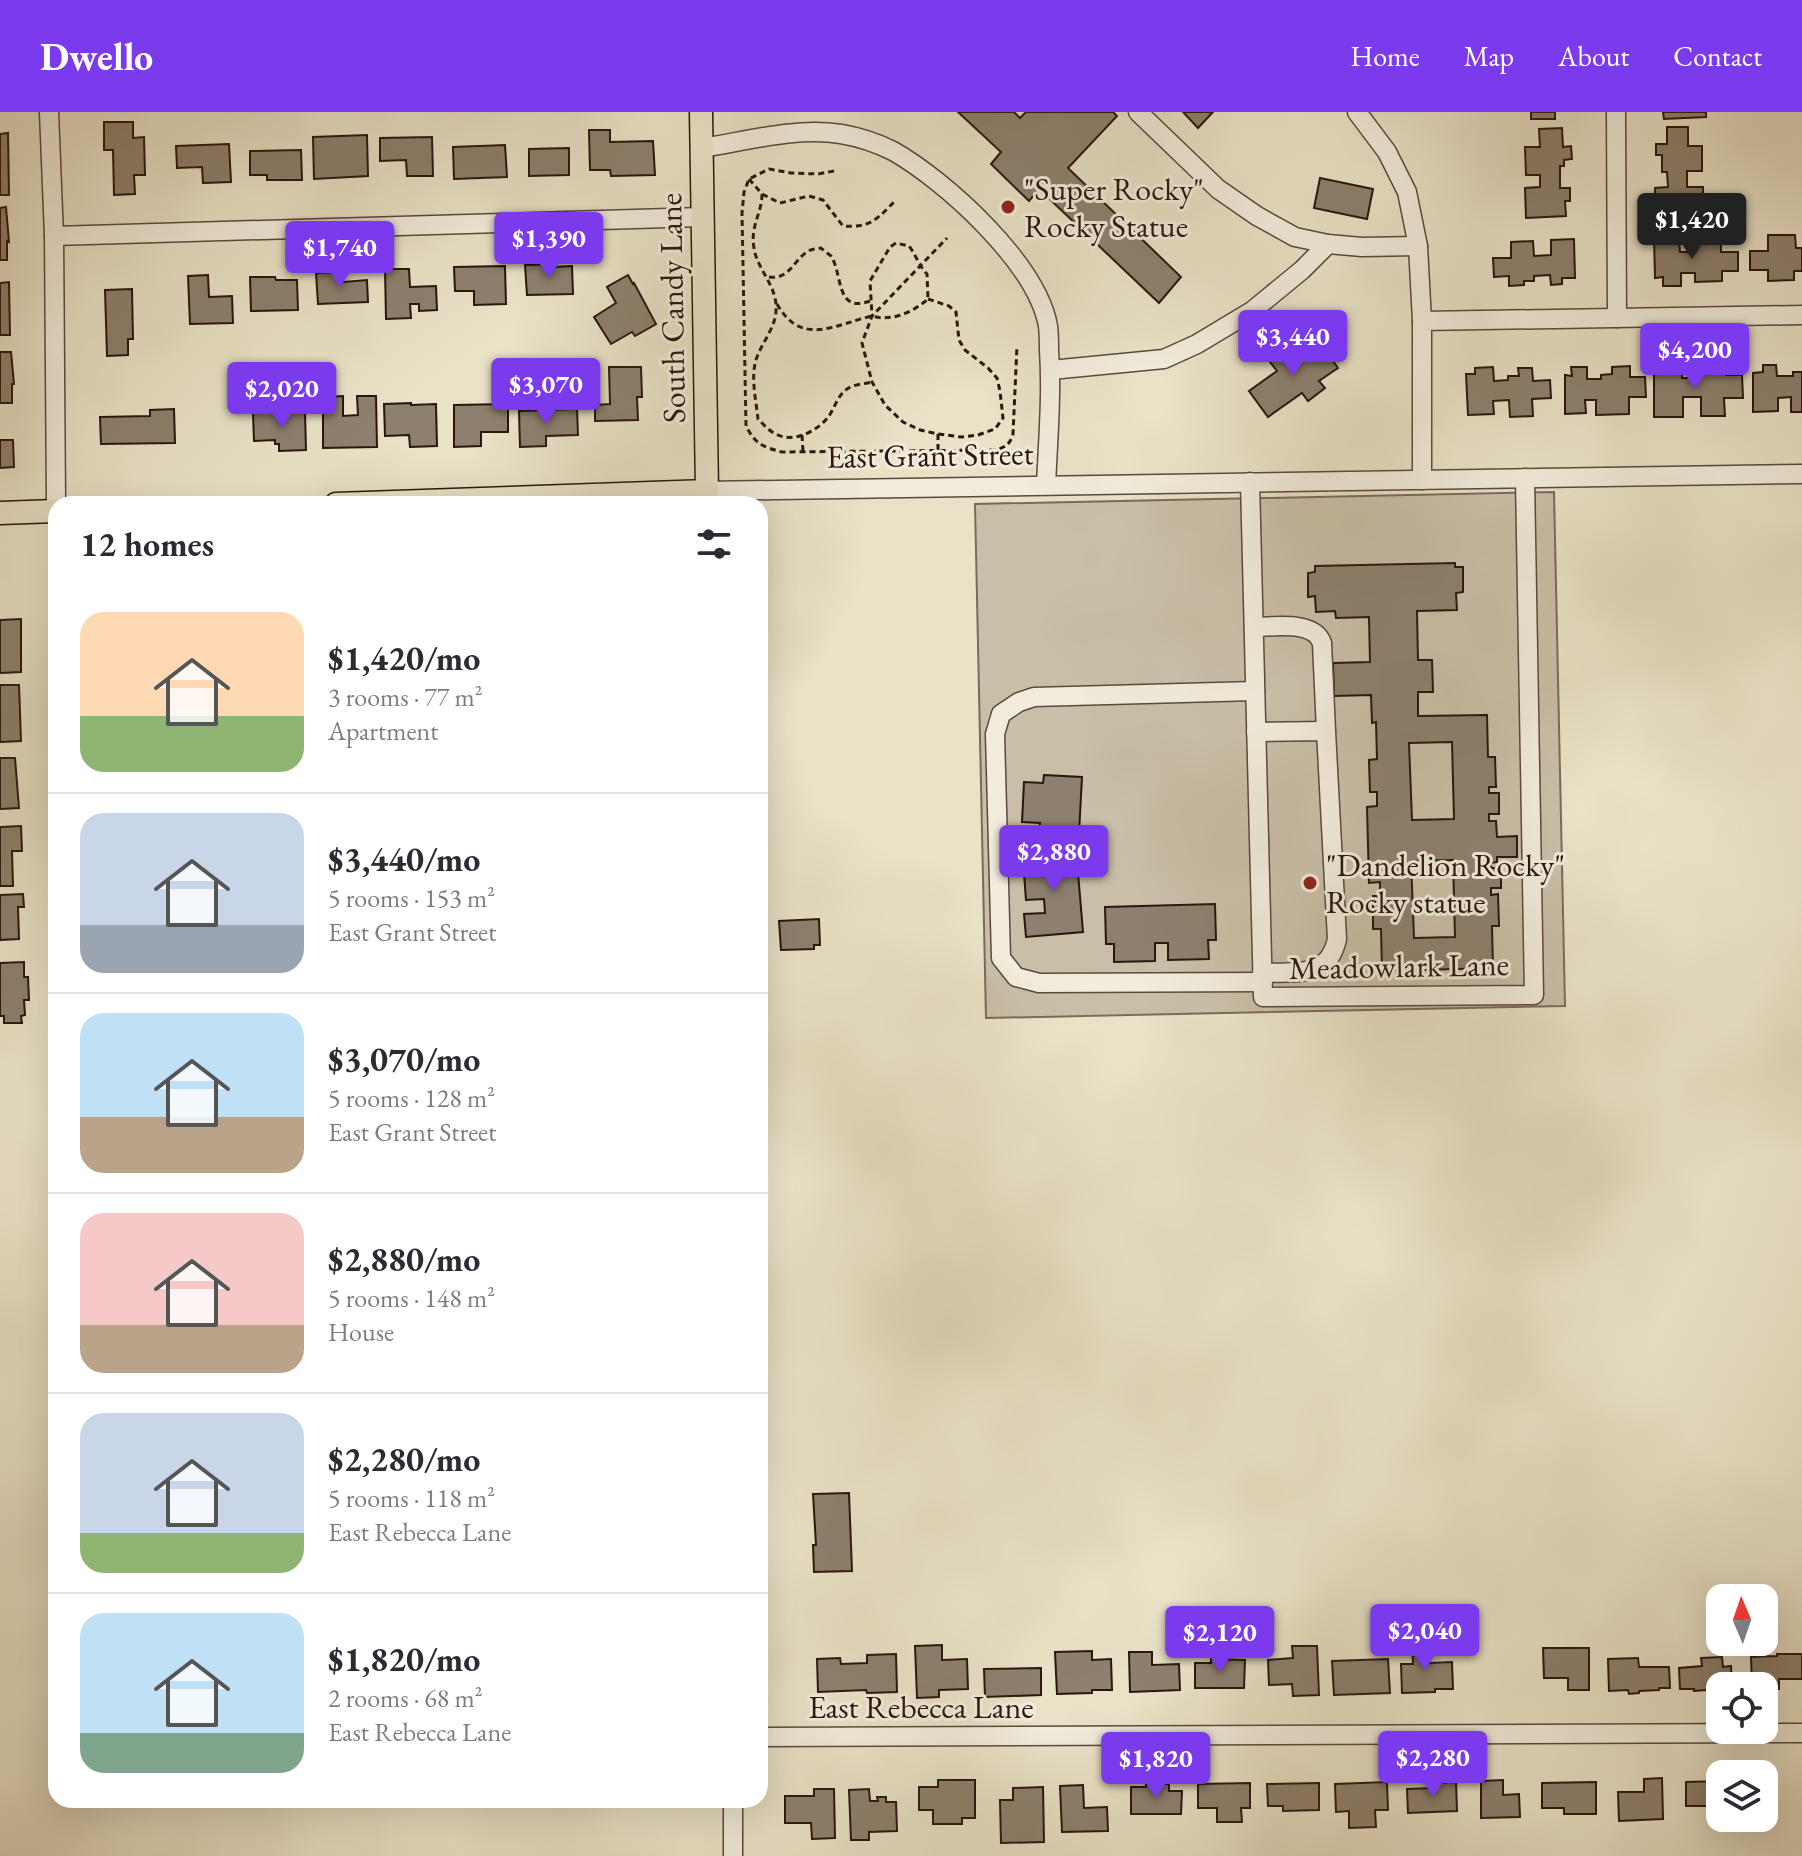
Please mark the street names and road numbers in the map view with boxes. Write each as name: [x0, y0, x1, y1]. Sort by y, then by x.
street label: South Candy Lane: [649, 192, 695, 424]
street label: East Grant Street: [826, 432, 1034, 478]
street label: Meadowlark Lane: [1289, 943, 1509, 989]
street label: East Rebecca Lane: [808, 1686, 1034, 1728]

